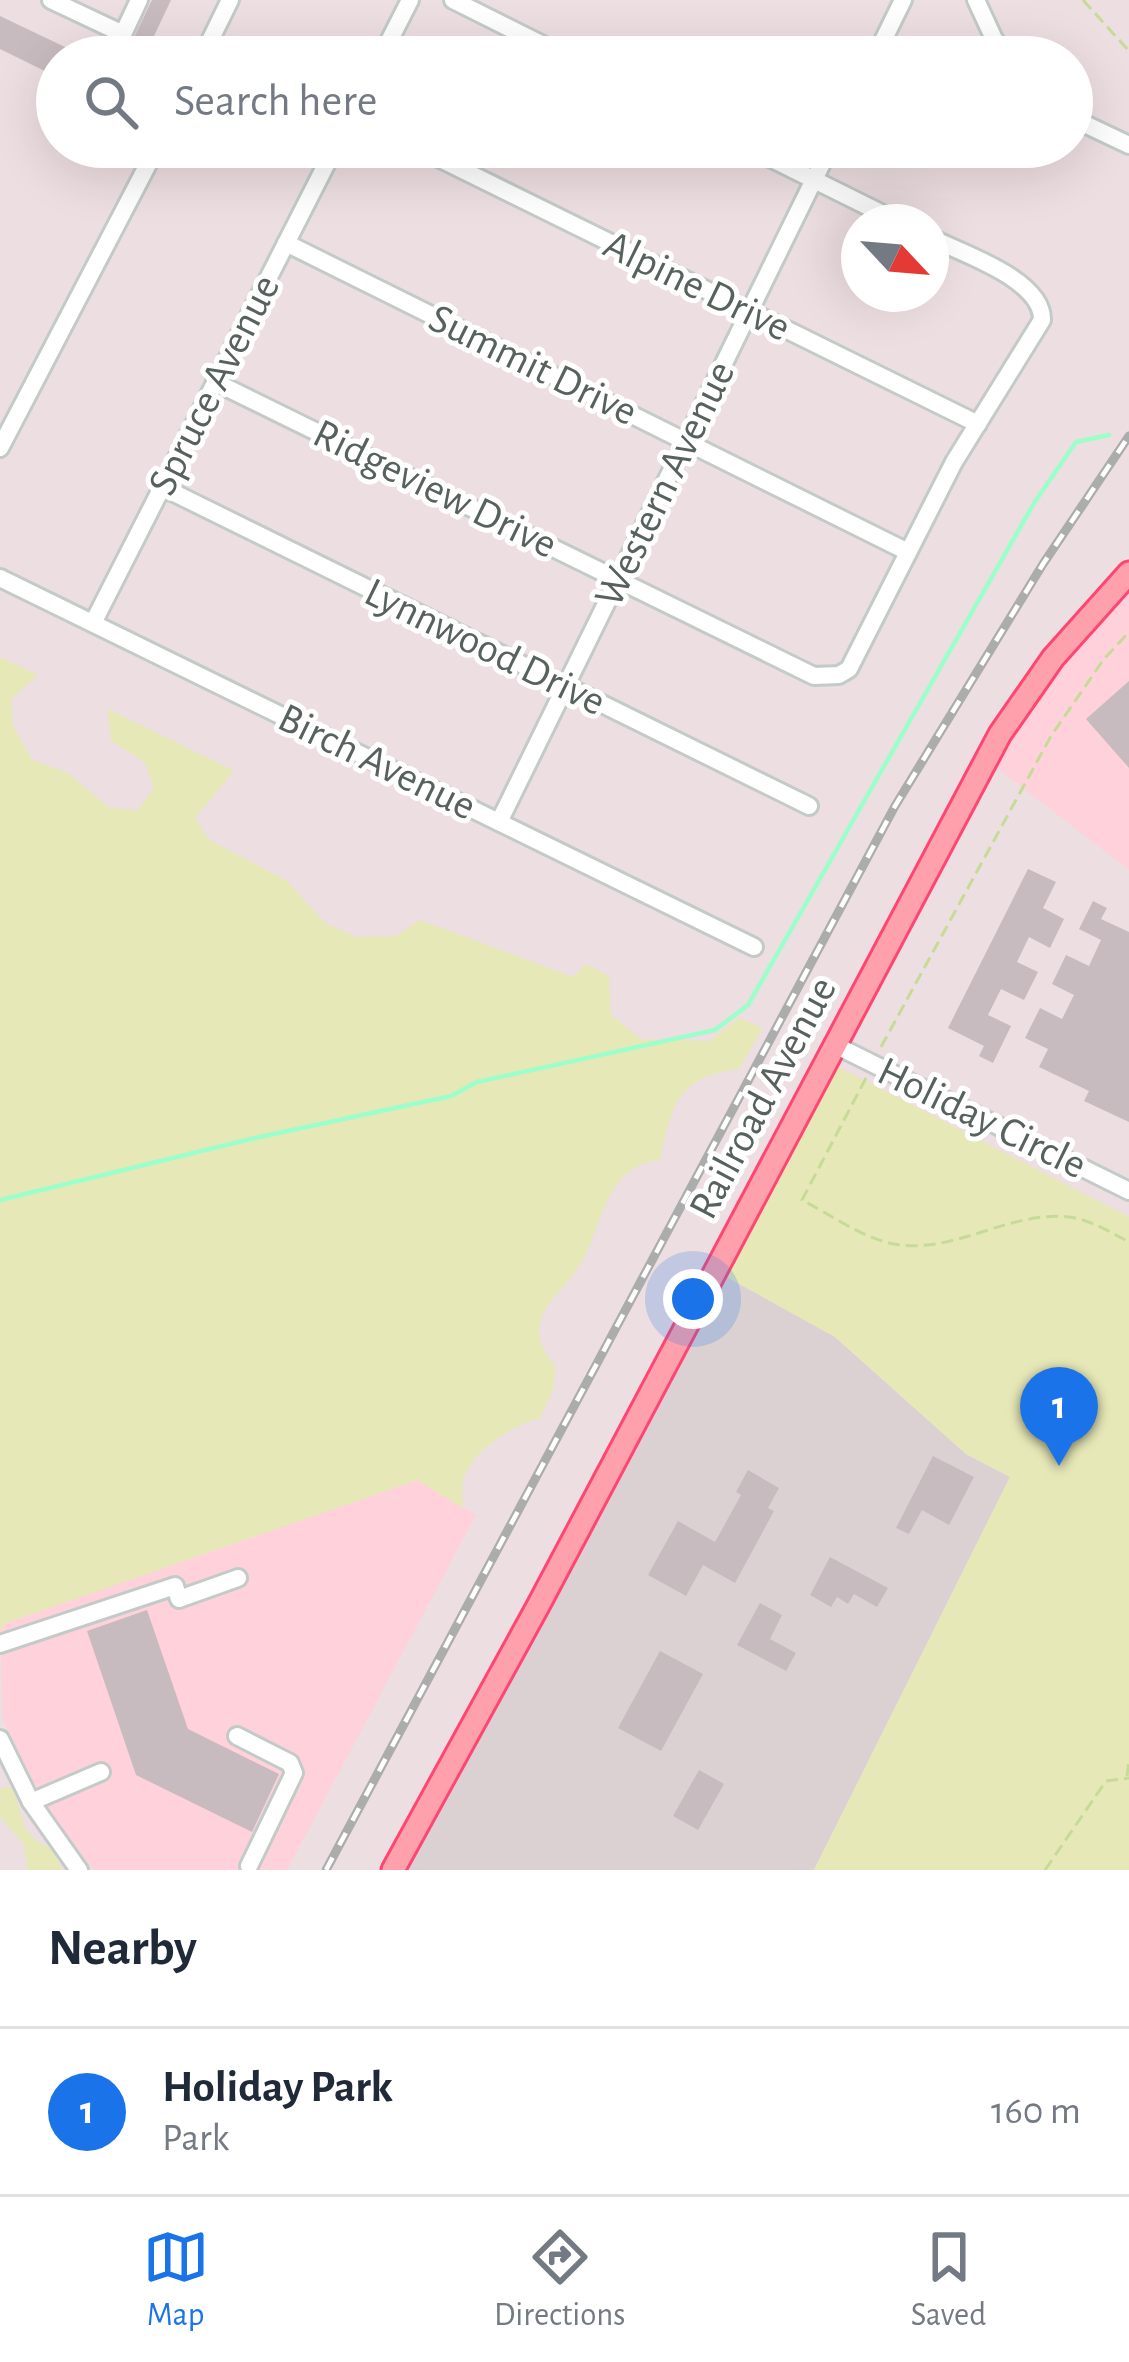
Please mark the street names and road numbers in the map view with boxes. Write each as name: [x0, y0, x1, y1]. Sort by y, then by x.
street label: Alpine Drive: [597, 223, 797, 349]
street label: Spruce Avenue: [141, 268, 287, 502]
street label: Summit Drive: [422, 297, 644, 433]
street label: Western Avenue: [588, 355, 742, 613]
street label: Ridgeview Drive: [307, 412, 563, 566]
street label: Lynnwood Drive: [358, 571, 612, 723]
street label: Birch Avenue: [272, 696, 482, 828]
street label: Railroad Avenue: [682, 970, 844, 1226]
street label: Holiday Circle: [871, 1050, 1093, 1186]

